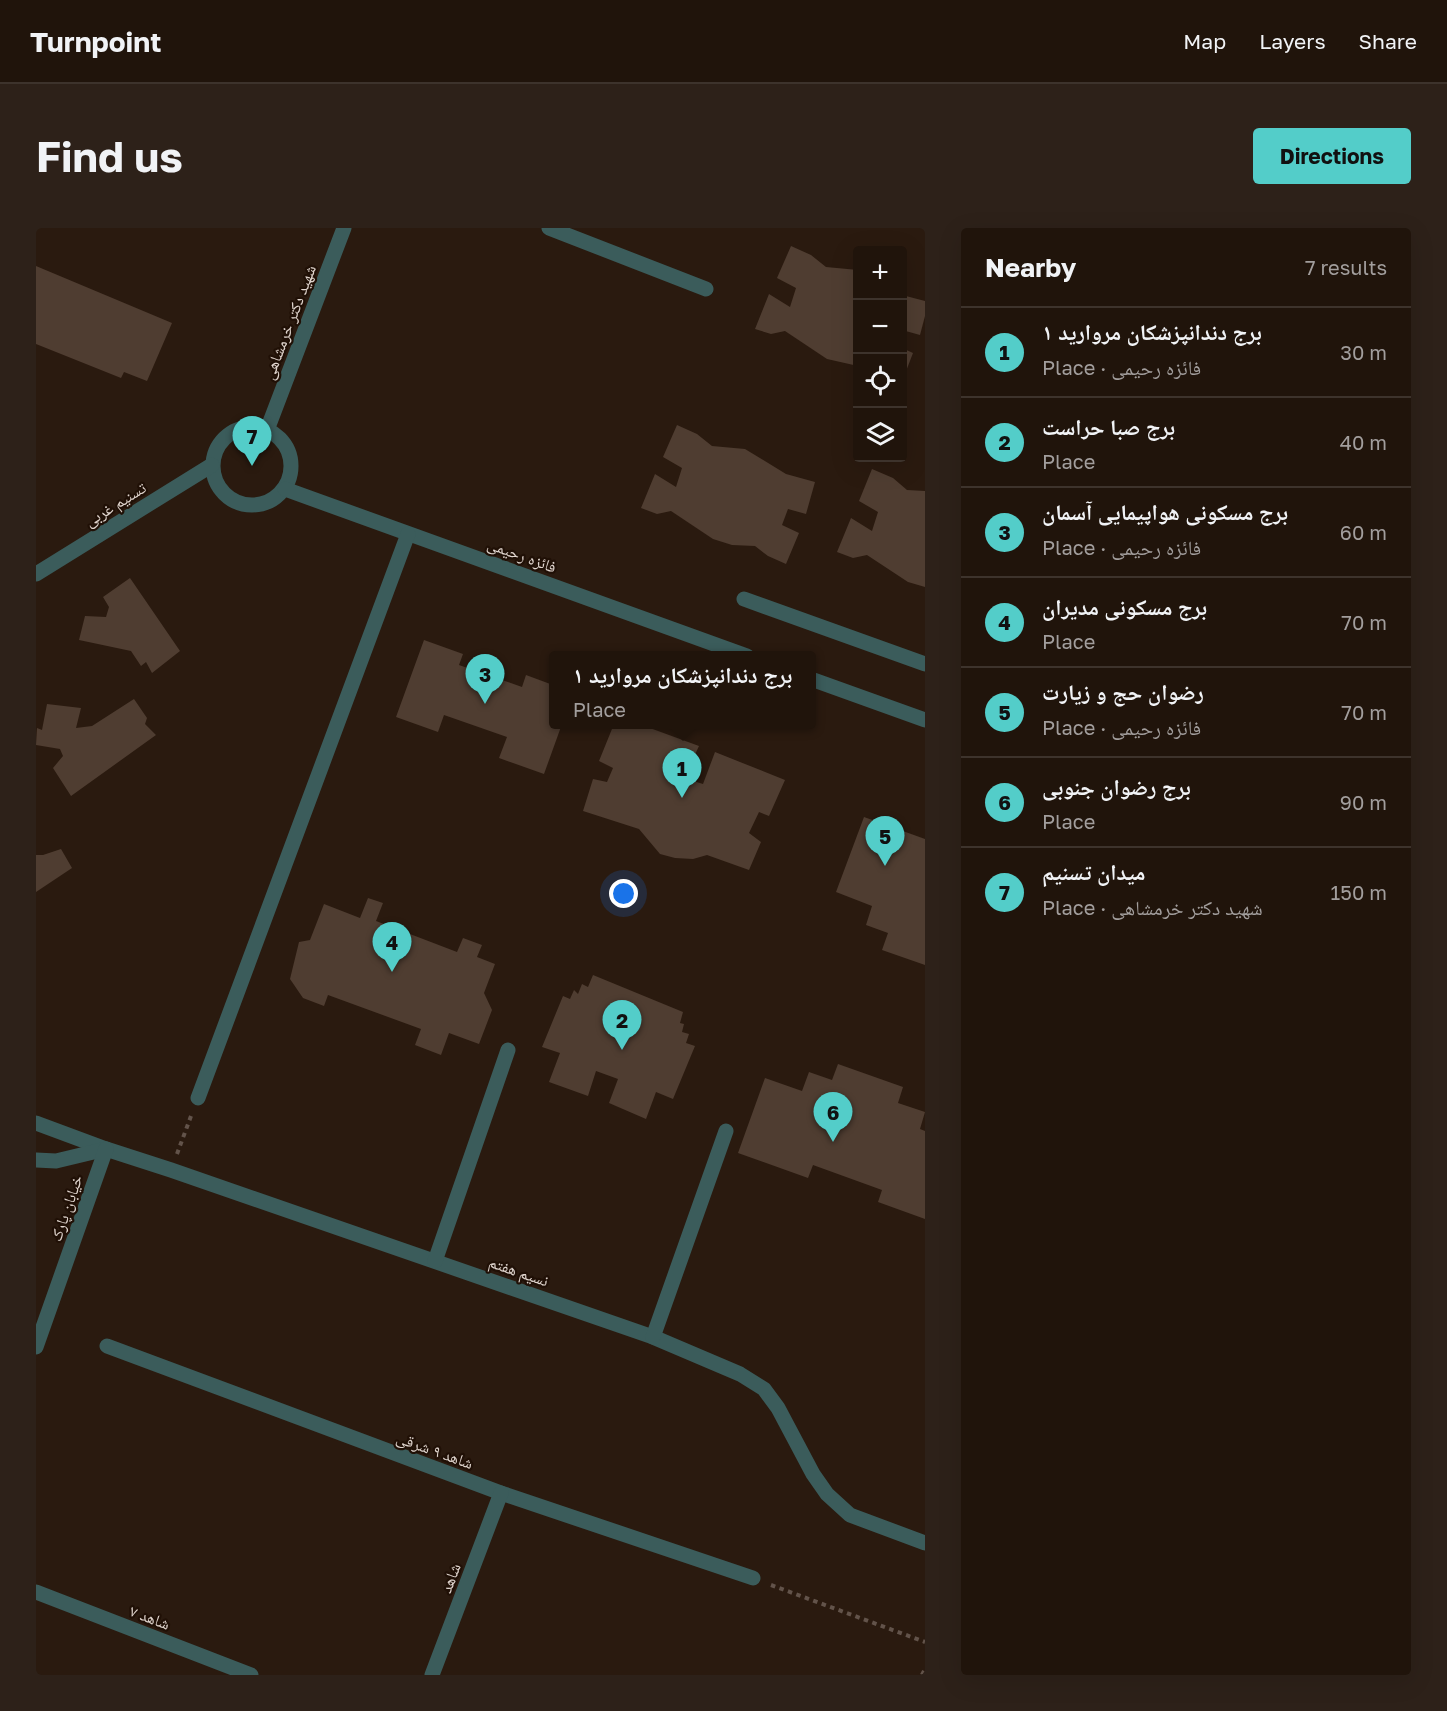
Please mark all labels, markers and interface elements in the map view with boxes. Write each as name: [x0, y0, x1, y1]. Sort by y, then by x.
text: Turnpoint: [30, 25, 161, 58]
text: Map: [1183, 28, 1226, 54]
text: Layers: [1259, 28, 1326, 54]
text: Share: [1359, 28, 1417, 54]
button: Directions: [1253, 128, 1411, 184]
text: Find us: [36, 131, 183, 181]
map controls: [853, 246, 907, 462]
button: +: [853, 246, 907, 300]
text: Nearby: [985, 252, 1076, 283]
text: 7 results: [1305, 255, 1387, 279]
street label: شهید دکتر خرمشاهی: [258, 262, 321, 383]
button: −: [853, 300, 907, 354]
text: برج دندانپزشکان مروارید ۱: [1042, 318, 1262, 345]
text: 1: [999, 340, 1010, 364]
text: 30 m: [1340, 340, 1387, 364]
button: locate: [853, 354, 907, 408]
text: Place · فائزه رحیمی: [1042, 355, 1201, 379]
button: layers: [853, 408, 907, 462]
text: برج صبا حراست: [1042, 413, 1175, 440]
pin: 7: [232, 416, 272, 466]
text: 2: [998, 430, 1011, 454]
text: 40 m: [1340, 430, 1387, 454]
text: Place: [1042, 449, 1095, 473]
street label: تسنیم غربی: [80, 477, 150, 532]
text: برج مسکونی هواپیمایی آسمان: [1042, 498, 1288, 525]
text: 3: [998, 520, 1011, 544]
text: 60 m: [1340, 520, 1387, 544]
street label: فائزه رحیمی: [484, 533, 559, 578]
text: Place · فائزه رحیمی: [1042, 535, 1201, 559]
text: برج مسکونی مدیران: [1042, 593, 1207, 620]
text: 4: [998, 610, 1011, 634]
text: 70 m: [1341, 610, 1387, 634]
text: Place: [1042, 629, 1095, 653]
popup: [549, 651, 816, 729]
pin: 3: [466, 654, 504, 704]
text: برج دندانپزشکان مروارید ۱: [573, 661, 792, 688]
text: رضوان حج و زیارت: [1042, 678, 1204, 705]
text: Place: [573, 697, 626, 721]
text: 5: [998, 700, 1011, 724]
text: 70 m: [1341, 700, 1387, 724]
text: Place · فائزه رحیمی: [1042, 715, 1201, 739]
pin: 1: [662, 748, 702, 798]
text: برج رضوان جنوبی: [1042, 773, 1191, 800]
text: 6: [998, 790, 1011, 814]
text: 90 m: [1340, 790, 1387, 814]
text: Place: [1042, 809, 1095, 833]
pin: 5: [866, 816, 904, 866]
text: میدان تسنیم: [1042, 858, 1145, 885]
your location: [609, 879, 638, 908]
text: 7: [999, 880, 1010, 904]
text: 150 m: [1331, 880, 1387, 904]
text: Place · شهید دکتر خرمشاهی: [1042, 895, 1263, 919]
pin: 4: [372, 922, 412, 972]
pin: 2: [602, 1000, 642, 1050]
pin: 6: [814, 1092, 852, 1142]
street label: خیابان پارک: [45, 1172, 88, 1244]
street label: نسیم هفتم: [486, 1251, 551, 1291]
street label: شاهد ۹ شرقی: [394, 1427, 476, 1474]
street label: شاهد: [435, 1560, 465, 1596]
street label: شاهد ۷: [127, 1600, 173, 1634]

